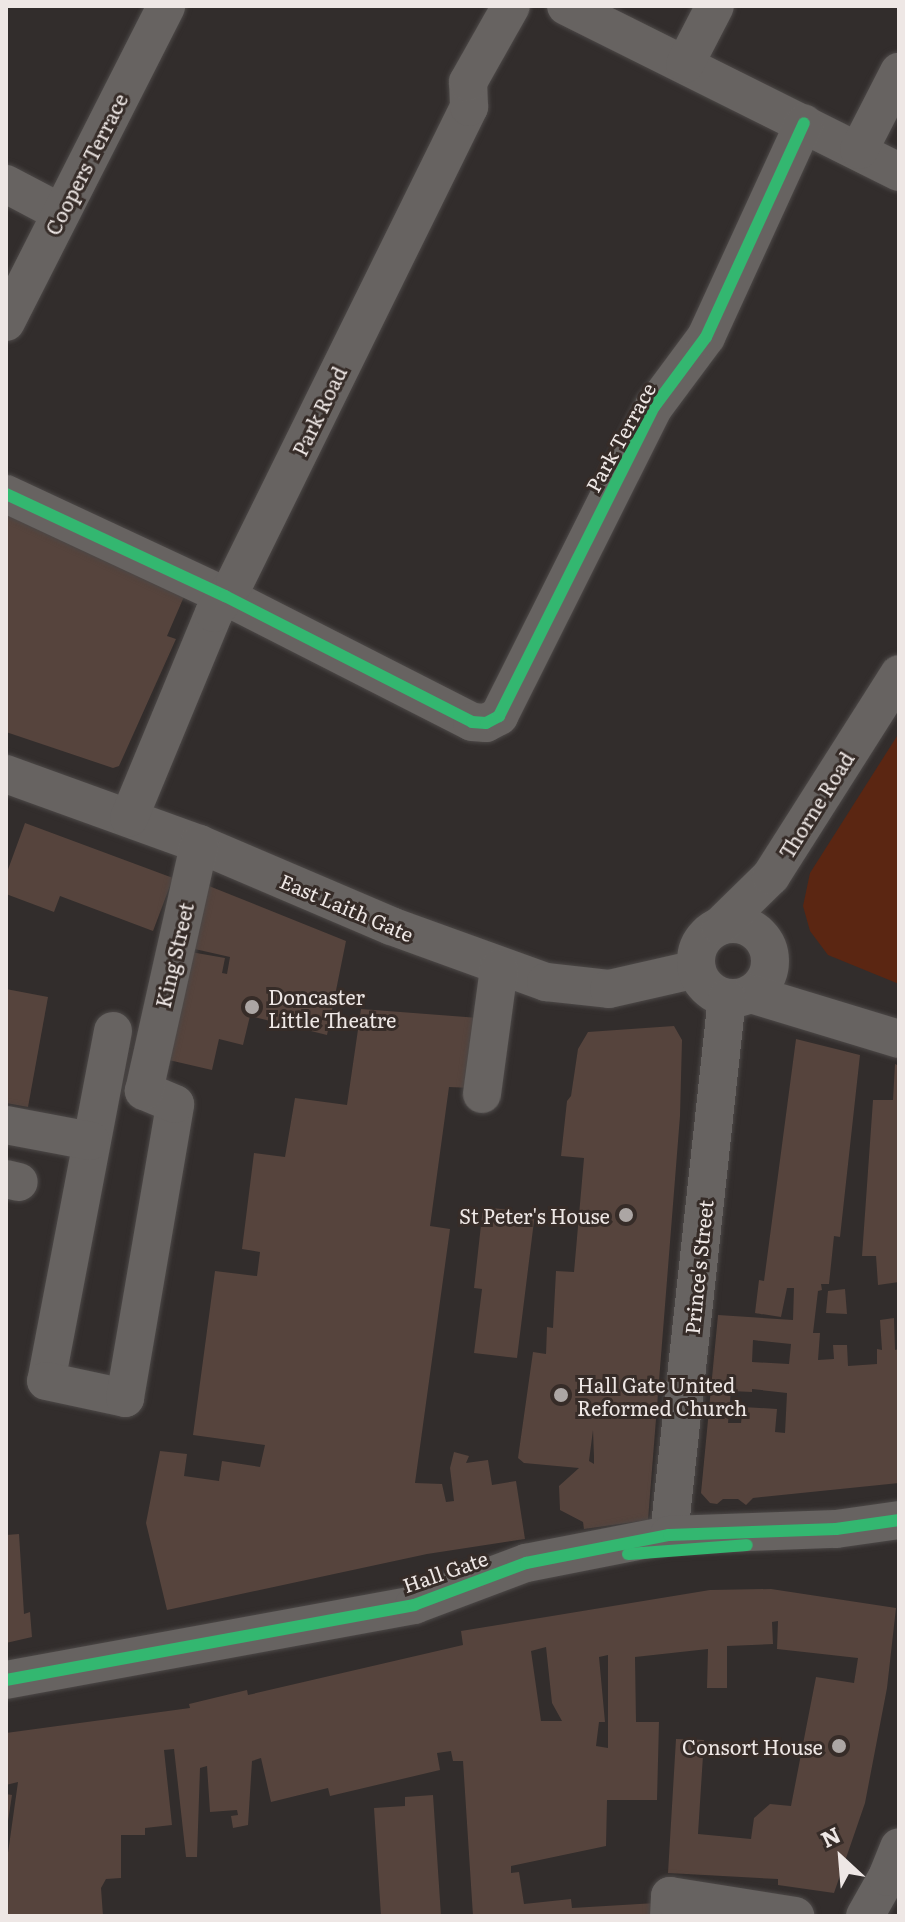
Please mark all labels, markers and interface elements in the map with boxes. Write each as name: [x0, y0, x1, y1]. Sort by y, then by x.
street label: Coopers Terrace: [40, 89, 132, 239]
street label: Park Road: [287, 362, 351, 460]
street label: Park Terrace: [580, 378, 660, 496]
street label: Thorne Road: [774, 747, 858, 863]
street label: East Laith Gate: [277, 868, 417, 946]
street label: King Street: [150, 900, 198, 1010]
place label: Doncaster Little Theatre: [268, 984, 396, 1031]
marker: Doncaster Little Theatre: [243, 998, 261, 1016]
street label: Prince's Street: [679, 1198, 717, 1336]
place label: St Peter's House: [459, 1203, 610, 1227]
marker: St Peter's House: [617, 1206, 635, 1224]
place label: Hall Gate United Reformed Church: [577, 1372, 747, 1419]
marker: Hall Gate United Reformed Church: [552, 1386, 570, 1404]
street label: Hall Gate: [399, 1545, 491, 1597]
place label: Consort House: [682, 1734, 823, 1758]
marker: Consort House: [830, 1737, 848, 1755]
text: N: [815, 1817, 846, 1855]
north arrow: [801, 1818, 881, 1898]

